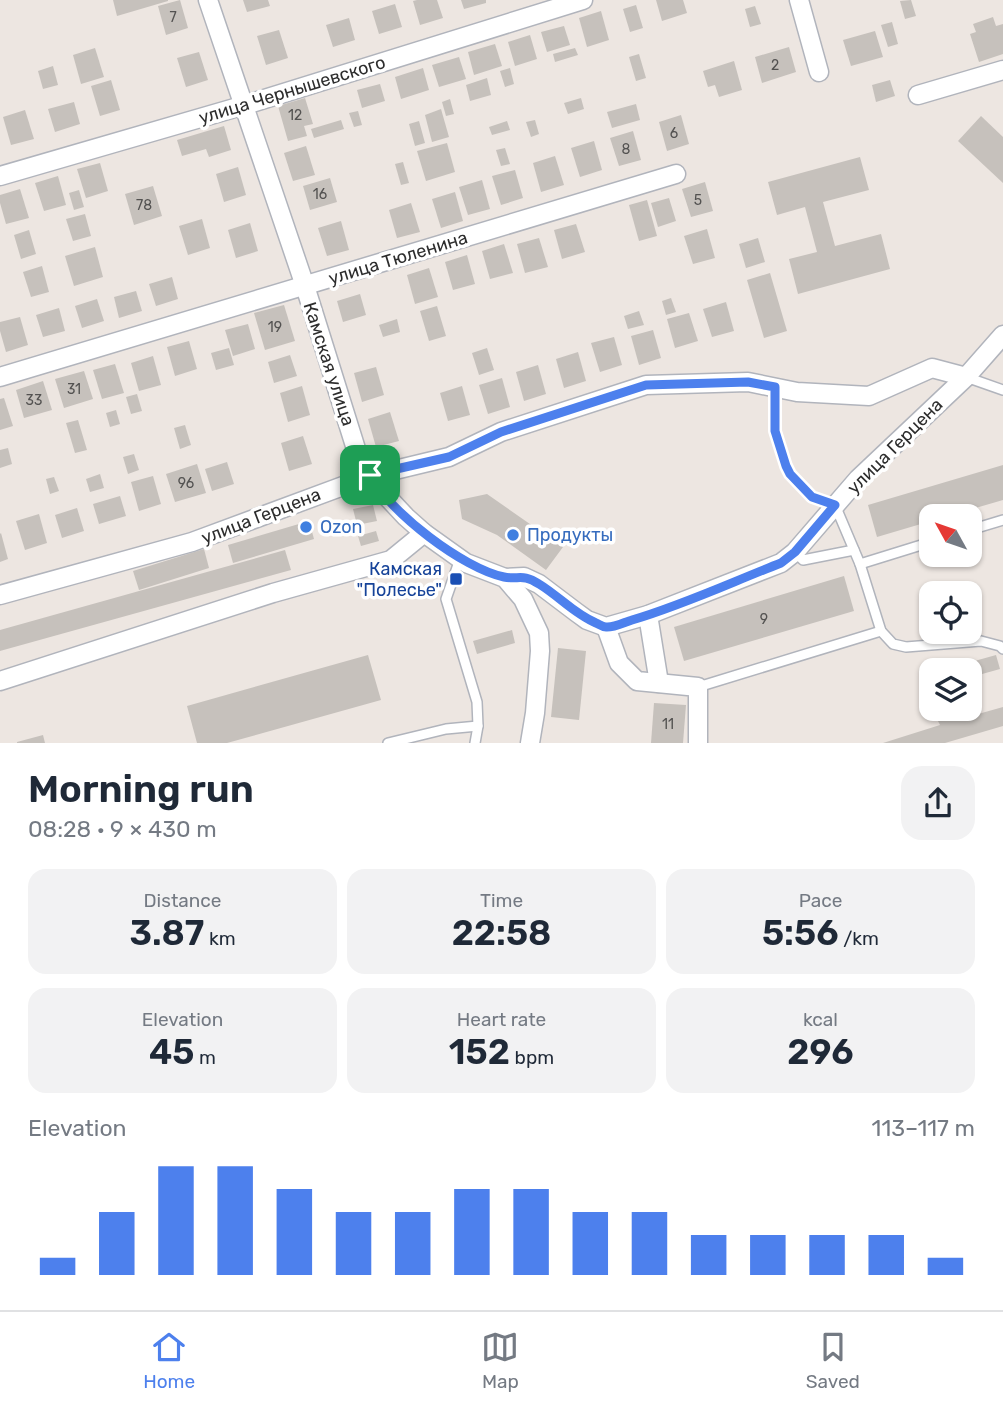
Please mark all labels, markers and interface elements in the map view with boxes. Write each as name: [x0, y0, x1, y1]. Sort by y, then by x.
house number: 7: [169, 9, 177, 26]
street label: улица Чернышевского: [196, 51, 388, 129]
house number: 2: [771, 57, 779, 74]
house number: 12: [288, 107, 302, 124]
house number: 6: [670, 125, 678, 142]
house number: 8: [622, 141, 631, 158]
house number: 16: [313, 186, 327, 203]
house number: 5: [694, 192, 702, 209]
house number: 78: [136, 197, 152, 214]
street label: улица Тюленина: [326, 226, 470, 290]
street label: Камская улица: [299, 299, 359, 429]
house number: 19: [268, 319, 282, 336]
house number: 31: [67, 381, 81, 398]
house number: 33: [26, 392, 42, 409]
street label: улица Герцена: [843, 394, 947, 498]
pin: [340, 445, 400, 505]
icon: arrive: [351, 456, 389, 494]
house number: 96: [178, 475, 194, 492]
street label: улица Герцена: [198, 483, 324, 549]
north arrow: [919, 504, 982, 567]
map controls: [919, 504, 982, 721]
place label: Ozon: [320, 516, 362, 538]
marker: Ozon: [298, 519, 314, 535]
place label: Продукты: [527, 524, 613, 546]
marker: Продукты: [505, 527, 521, 543]
place label: Камская "Полесье": [356, 558, 442, 601]
marker: Камская "Полесье": [448, 571, 464, 587]
button: locate: [919, 581, 982, 644]
house number: 9: [760, 611, 768, 628]
button: layers: [919, 658, 982, 721]
house number: 11: [662, 716, 674, 733]
text: Morning run: [28, 766, 254, 812]
button: share: [901, 766, 975, 840]
text: 08:28 · 9 × 430 m: [28, 815, 217, 843]
text: Distance: [144, 889, 221, 912]
text: Time: [480, 889, 523, 912]
text: Pace: [799, 889, 842, 912]
text: 3.87: [129, 912, 204, 954]
text: 22:58: [452, 912, 551, 954]
text: 5:56: [762, 912, 838, 954]
text: km: [204, 927, 236, 950]
text: /km: [838, 927, 879, 950]
text: Elevation: [142, 1008, 223, 1031]
text: Heart rate: [457, 1008, 546, 1031]
text: kcal: [803, 1008, 838, 1031]
text: 45: [149, 1031, 194, 1073]
text: 152: [449, 1031, 510, 1073]
text: 296: [787, 1031, 854, 1073]
text: m: [194, 1046, 216, 1069]
text: bpm: [510, 1046, 554, 1069]
text: Elevation: [28, 1114, 127, 1142]
text: 113–117 m: [872, 1114, 975, 1142]
tab: Home: [143, 1328, 195, 1393]
tab: Map: [481, 1328, 519, 1393]
tab: Saved: [806, 1328, 860, 1393]

